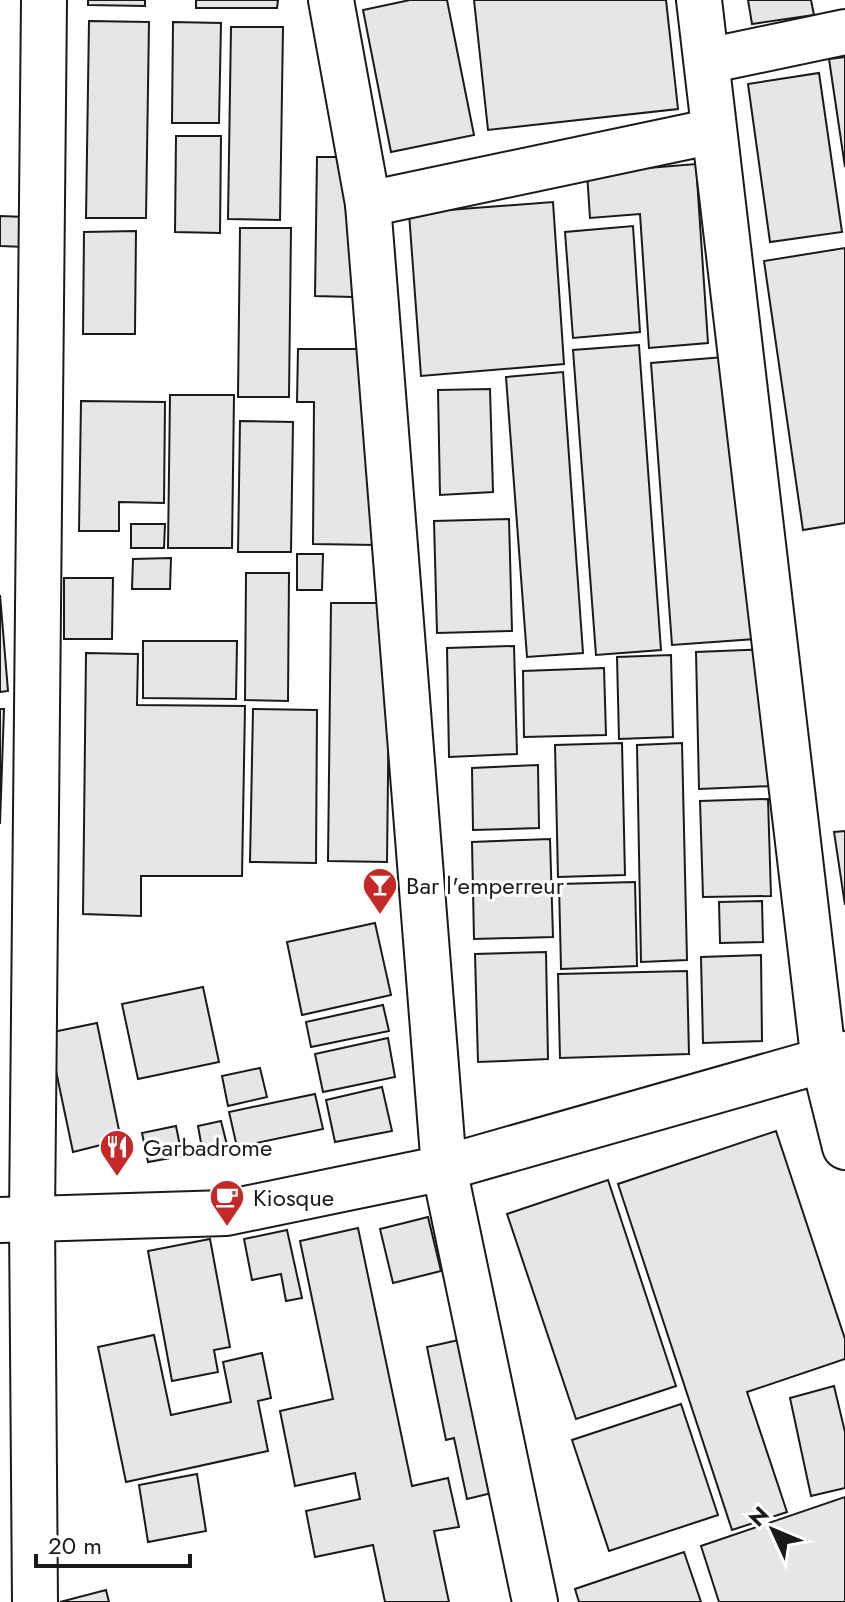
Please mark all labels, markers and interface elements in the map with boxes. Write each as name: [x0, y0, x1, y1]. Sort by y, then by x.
bar icon: Bar l'emperreur: [361, 866, 399, 916]
place label: Bar l'emperreur: [406, 868, 565, 903]
restaurant icon: Garbadrome: [98, 1128, 136, 1178]
place label: Garbadrome: [143, 1130, 272, 1165]
cafe icon: Kiosque: [208, 1178, 246, 1228]
place label: Kiosque: [253, 1180, 334, 1215]
north arrow: [733, 1490, 813, 1570]
text: N: [741, 1499, 776, 1534]
scale bar: [36, 1518, 190, 1568]
text: 20 m: [48, 1528, 102, 1563]

